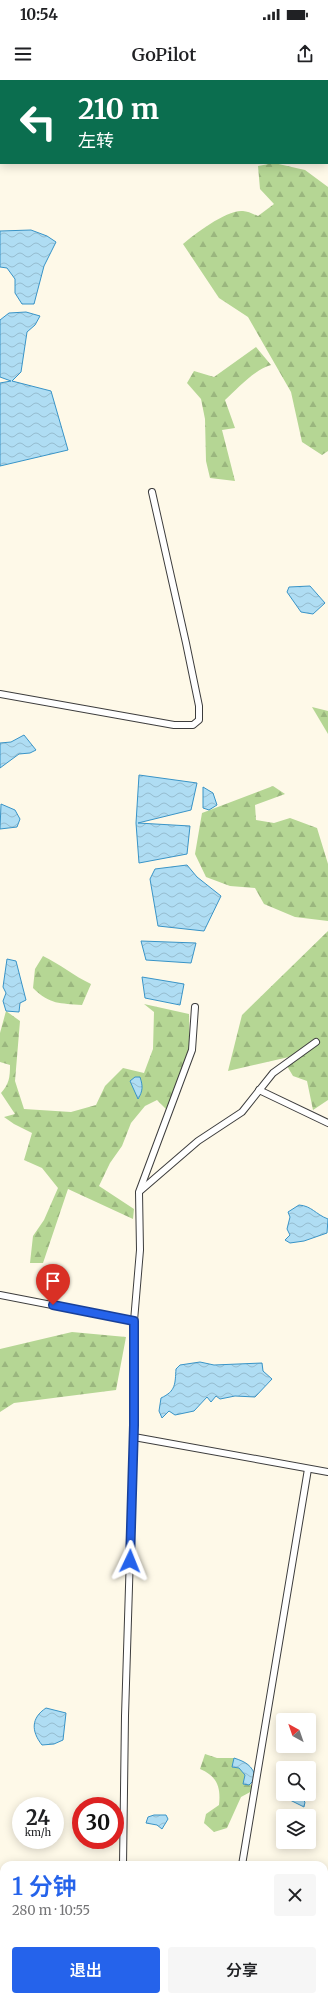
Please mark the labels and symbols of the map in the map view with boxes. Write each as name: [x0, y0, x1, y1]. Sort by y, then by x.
pin: [36, 1264, 70, 1305]
position arrow: [109, 1540, 151, 1582]
north arrow: [276, 1713, 316, 1753]
speed limit sign: 30: [72, 1797, 124, 1849]

